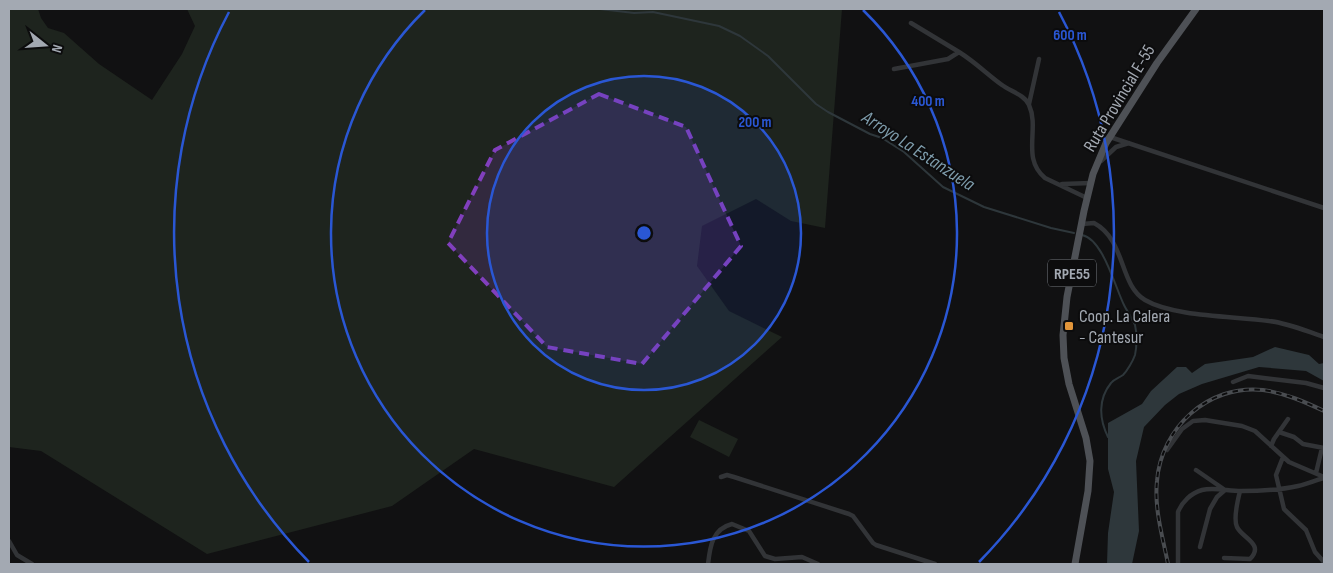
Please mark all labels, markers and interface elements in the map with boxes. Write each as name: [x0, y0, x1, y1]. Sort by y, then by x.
north arrow: [20, 20, 70, 70]
text: 600 m: [1053, 26, 1087, 45]
street label: Ruta Provincial E-55: [1079, 41, 1160, 156]
text: N: [48, 43, 66, 55]
text: 400 m: [911, 92, 945, 111]
water label: Arroyo La Estanzuela: [857, 106, 979, 196]
text: 200 m: [738, 113, 772, 132]
centre of rings: [635, 224, 653, 242]
road number: RPE55: [1048, 260, 1096, 286]
place label: Coop. La Calera - Cantesur: [1079, 306, 1170, 348]
marker: Coop. La Calera - Cantesur: [1063, 320, 1075, 332]

